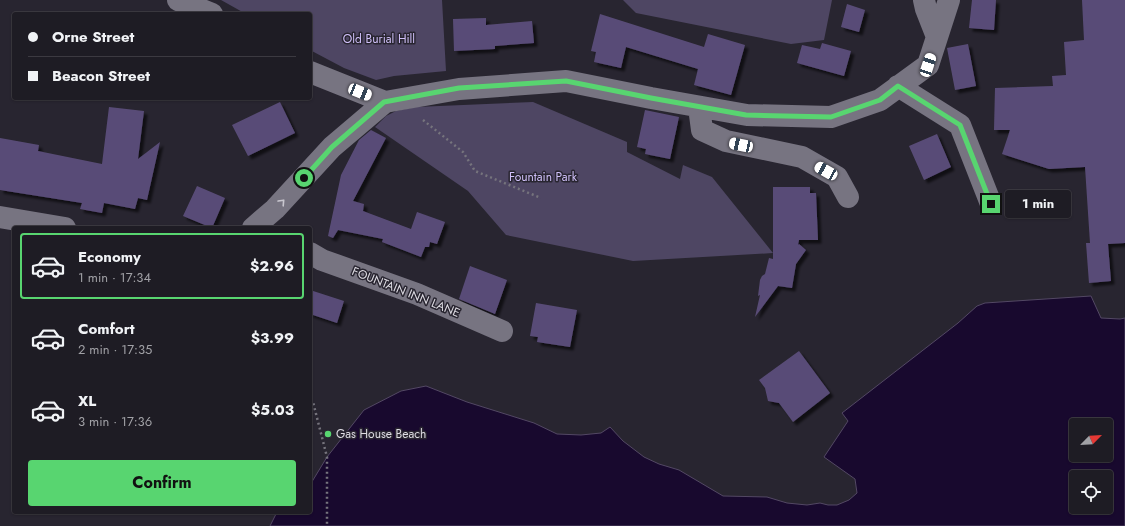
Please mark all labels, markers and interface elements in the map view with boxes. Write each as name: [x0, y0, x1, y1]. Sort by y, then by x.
text: Orne Street: [52, 26, 134, 48]
park label: Old Burial Hill: [343, 30, 415, 48]
car: [919, 52, 937, 78]
text: Beacon Street: [52, 65, 150, 87]
car: [347, 82, 373, 102]
car: [728, 137, 754, 153]
car: [813, 160, 839, 182]
park label: Fountain Park: [509, 168, 578, 186]
route start: [295, 169, 313, 187]
callout: 1 min: [1005, 190, 1071, 218]
text: 1 min: [1022, 194, 1054, 213]
route end: [982, 195, 1000, 213]
one-way arrow: [277, 199, 285, 207]
text: Economy: [78, 246, 141, 268]
icon: car: [30, 248, 66, 284]
text: $2.96: [250, 255, 294, 277]
street label: FOUNTAIN INN LANE: [349, 262, 463, 322]
text: 1 min · 17:34: [78, 268, 151, 287]
text: Comfort: [78, 318, 135, 340]
icon: car: [30, 320, 66, 356]
text: $3.99: [251, 327, 294, 349]
text: 2 min · 17:35: [78, 340, 152, 359]
text: XL: [78, 390, 96, 412]
icon: car: [30, 392, 66, 428]
text: $5.03: [251, 399, 294, 421]
text: 3 min · 17:36: [78, 412, 152, 431]
north arrow: [1069, 418, 1113, 462]
map controls: [1069, 418, 1113, 514]
place label: Gas House Beach: [336, 425, 426, 443]
marker: Gas House Beach: [323, 429, 333, 439]
button: Confirm: [28, 460, 296, 506]
button: locate: [1069, 470, 1113, 514]

